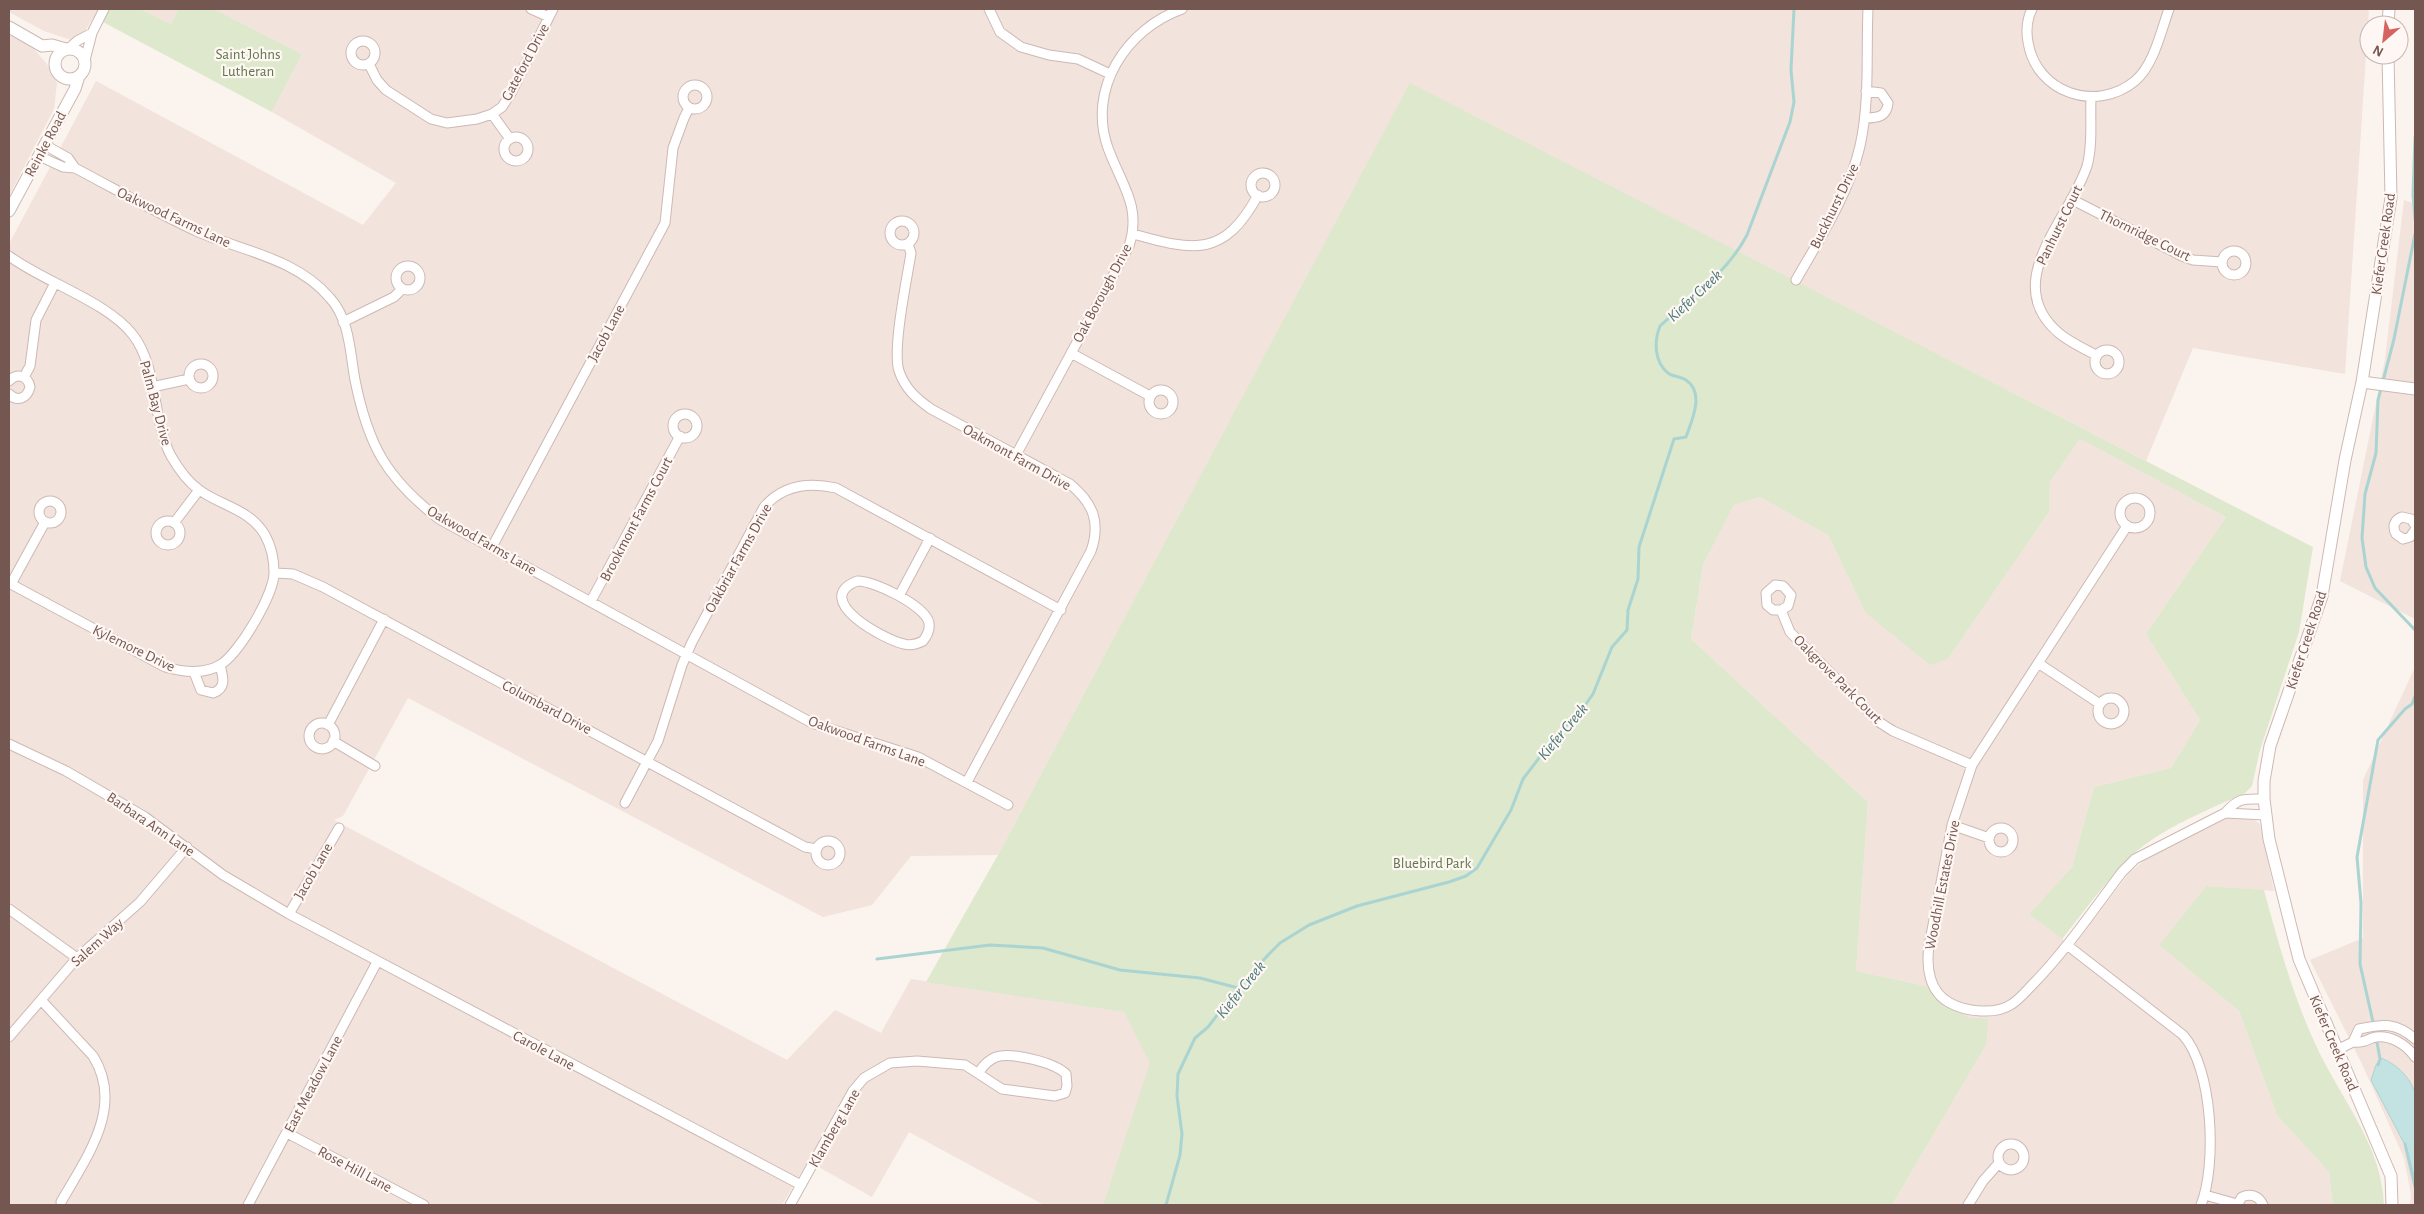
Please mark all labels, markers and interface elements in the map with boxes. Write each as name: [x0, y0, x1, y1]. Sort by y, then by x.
north arrow: [2359, 15, 2409, 65]
street label: Gateford Drive: [499, 21, 552, 103]
text: N: [2371, 42, 2386, 59]
park label: Saint Johns Lutheran: [216, 47, 281, 79]
street label: Reinke Road: [22, 109, 69, 180]
street label: Buckhurst Drive: [1807, 161, 1861, 251]
street label: Panhurst Court: [2034, 183, 2085, 268]
street label: Oakwood Farms Lane: [115, 185, 233, 250]
street label: Kiefer Creek Road: [2369, 192, 2398, 296]
street label: Thornridge Court: [2097, 207, 2193, 264]
street label: Oak Borough Drive: [1070, 241, 1135, 345]
water label: Kiefer Creek: [1664, 267, 1725, 325]
street label: Jacob Lane: [585, 302, 628, 364]
street label: Palm Bay Drive: [137, 359, 174, 447]
street label: Oakmont Farm Drive: [960, 422, 1073, 493]
street label: Brookmont Farms Court: [597, 454, 676, 584]
street label: Oakbriar Farms Drive: [702, 501, 775, 615]
street label: Oakwood Farms Lane: [424, 503, 539, 578]
street label: Kiefer Creek Road: [2283, 589, 2330, 691]
street label: Kylemore Drive: [90, 622, 177, 675]
street label: Oakgrove Park Court: [1791, 632, 1885, 727]
street label: Columbard Drive: [500, 678, 594, 737]
water label: Kiefer Creek: [1535, 700, 1591, 763]
street label: Oakwood Farms Lane: [806, 713, 928, 770]
street label: Barbara Ann Lane: [104, 790, 197, 859]
street label: Woodhill Estates Drive: [1923, 819, 1962, 951]
street label: Jacob Lane: [291, 840, 336, 902]
park label: Bluebird Park: [1393, 856, 1471, 871]
street label: Salem Way: [68, 915, 127, 970]
water label: Kiefer Creek: [1213, 958, 1268, 1021]
street label: Kiefer Creek Road: [2307, 993, 2361, 1094]
street label: Carole Lane: [510, 1028, 577, 1073]
street label: East Meadow Lane: [282, 1033, 345, 1135]
street label: Klamberg Lane: [806, 1086, 863, 1170]
street label: Rose Hill Lane: [315, 1144, 394, 1195]

